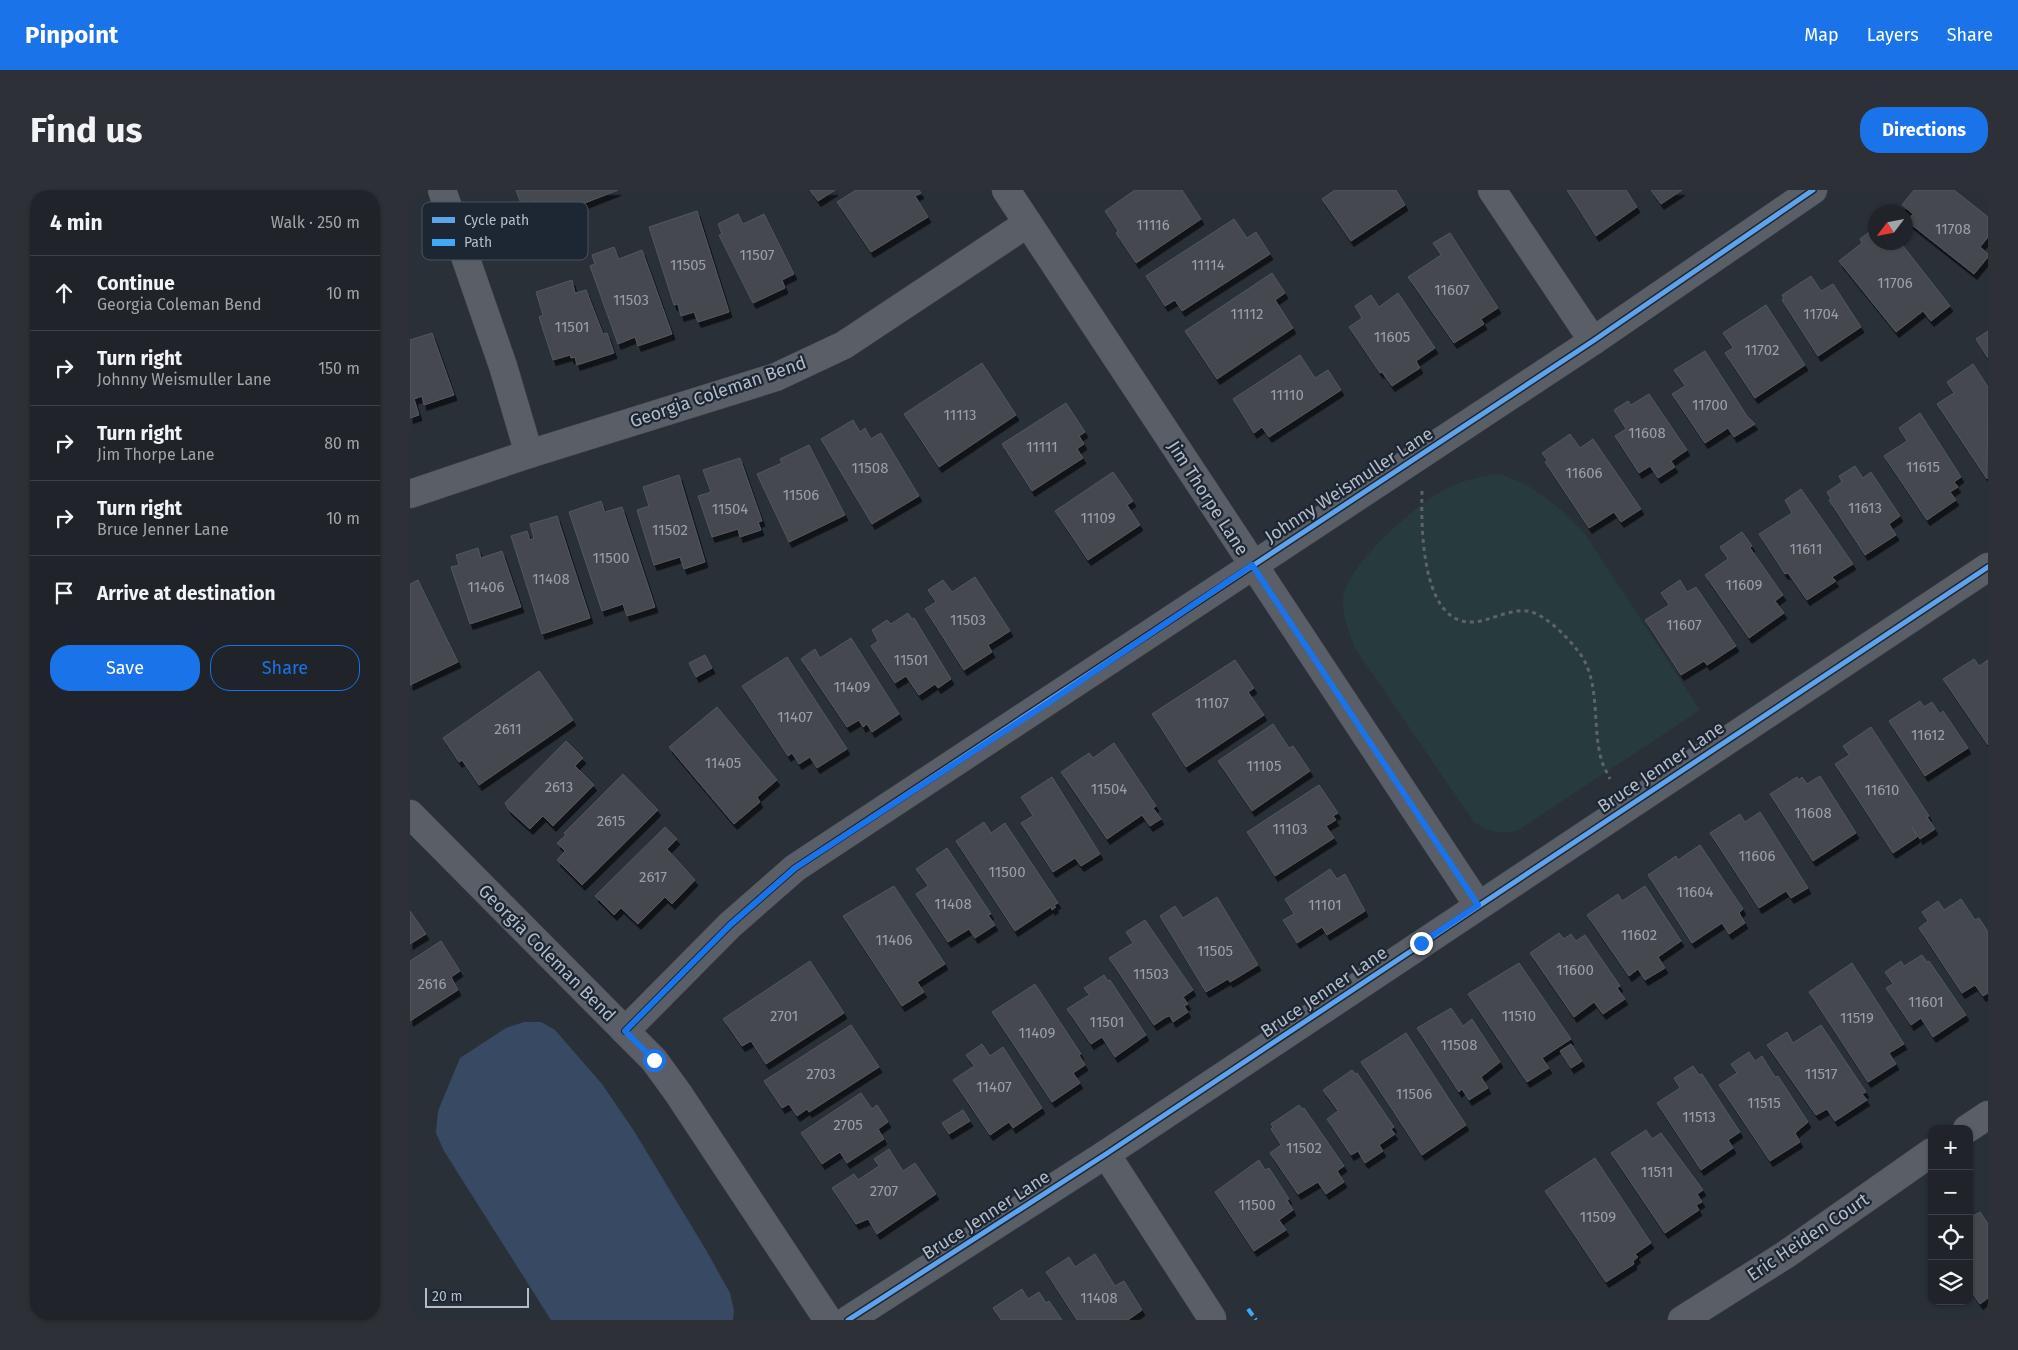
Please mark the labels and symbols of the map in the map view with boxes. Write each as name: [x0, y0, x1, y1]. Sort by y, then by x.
legend: [422, 202, 588, 260]
north arrow: [1868, 205, 1913, 250]
text: Cycle path: [464, 212, 529, 229]
house number: 11116: [1136, 216, 1170, 234]
house number: 11708: [1935, 220, 1971, 238]
text: Path: [464, 234, 492, 251]
house number: 11507: [739, 246, 775, 264]
house number: 11505: [670, 256, 706, 274]
house number: 11114: [1191, 256, 1225, 274]
house number: 11706: [1877, 274, 1913, 292]
house number: 11607: [1434, 281, 1470, 299]
house number: 11503: [613, 291, 649, 309]
house number: 11112: [1231, 305, 1263, 323]
house number: 11704: [1803, 305, 1839, 323]
house number: 11501: [555, 318, 589, 336]
house number: 11605: [1374, 328, 1410, 346]
house number: 11702: [1745, 341, 1779, 359]
street label: Georgia Coleman Bend: [627, 351, 809, 433]
house number: 11110: [1270, 386, 1304, 404]
house number: 11700: [1692, 396, 1728, 414]
house number: 11113: [944, 406, 976, 424]
street label: Johnny Weismuller Lane: [1261, 422, 1437, 548]
house number: 11608: [1628, 424, 1666, 442]
street label: Jim Thorpe Lane: [1163, 437, 1253, 559]
house number: 11111: [1026, 438, 1058, 456]
house number: 11615: [1906, 458, 1940, 476]
house number: 11508: [852, 459, 888, 477]
house number: 11606: [1565, 464, 1603, 482]
house number: 11506: [783, 486, 819, 504]
house number: 11613: [1848, 499, 1882, 517]
house number: 11504: [712, 500, 748, 518]
house number: 11109: [1080, 509, 1116, 527]
house number: 11502: [652, 521, 688, 539]
house number: 11611: [1790, 540, 1822, 558]
house number: 11500: [592, 549, 630, 567]
house number: 11408: [532, 570, 570, 588]
house number: 11609: [1726, 576, 1763, 594]
house number: 11406: [467, 578, 505, 596]
house number: 11503: [950, 611, 986, 629]
house number: 11607: [1666, 616, 1702, 634]
house number: 11501: [894, 651, 928, 669]
house number: 11409: [834, 678, 871, 696]
house number: 11107: [1195, 694, 1229, 712]
house number: 11407: [777, 708, 813, 726]
street label: Bruce Jenner Lane: [1593, 716, 1729, 818]
house number: 2611: [494, 720, 522, 738]
house number: 11612: [1911, 726, 1945, 744]
house number: 11405: [705, 754, 741, 772]
house number: 11105: [1247, 757, 1281, 775]
house number: 2613: [545, 778, 573, 796]
house number: 11504: [1091, 780, 1127, 798]
house number: 11610: [1865, 781, 1899, 799]
house number: 11608: [1794, 804, 1832, 822]
house number: 2615: [597, 812, 625, 830]
house number: 11103: [1273, 820, 1307, 838]
house number: 11606: [1738, 847, 1776, 865]
house number: 11500: [988, 863, 1026, 881]
house number: 2617: [639, 868, 667, 886]
street label: Georgia Coleman Bend: [474, 880, 620, 1026]
house number: 11604: [1676, 883, 1714, 901]
house number: 11408: [934, 895, 972, 913]
house number: 11101: [1308, 896, 1342, 914]
house number: 11602: [1621, 926, 1657, 944]
house number: 11406: [875, 931, 913, 949]
route end: [1410, 932, 1433, 955]
street label: Bruce Jenner Lane: [1256, 941, 1392, 1043]
house number: 11505: [1197, 942, 1233, 960]
house number: 11600: [1556, 961, 1594, 979]
house number: 11503: [1133, 965, 1169, 983]
house number: 2616: [417, 975, 447, 993]
house number: 11601: [1908, 993, 1944, 1011]
house number: 2701: [770, 1007, 798, 1025]
house number: 11510: [1502, 1007, 1536, 1025]
house number: 11519: [1840, 1009, 1874, 1027]
house number: 11501: [1090, 1013, 1124, 1031]
house number: 11409: [1019, 1024, 1056, 1042]
house number: 11508: [1441, 1036, 1477, 1054]
route start: [643, 1049, 666, 1072]
house number: 2703: [806, 1065, 836, 1083]
house number: 11517: [1805, 1065, 1838, 1083]
house number: 11407: [976, 1078, 1012, 1096]
house number: 11506: [1396, 1085, 1432, 1103]
house number: 11515: [1747, 1094, 1781, 1112]
house number: 11513: [1682, 1108, 1716, 1126]
house number: 2705: [833, 1116, 863, 1134]
house number: 11502: [1286, 1139, 1322, 1157]
house number: 11511: [1641, 1163, 1673, 1181]
street label: Bruce Jenner Lane: [918, 1165, 1054, 1265]
house number: 2707: [870, 1182, 899, 1200]
street label: Eric Heiden Court: [1743, 1188, 1873, 1286]
house number: 11500: [1238, 1196, 1276, 1214]
house number: 11509: [1580, 1208, 1616, 1226]
scale bar: [425, 1285, 529, 1308]
house number: 11408: [1080, 1289, 1118, 1307]

